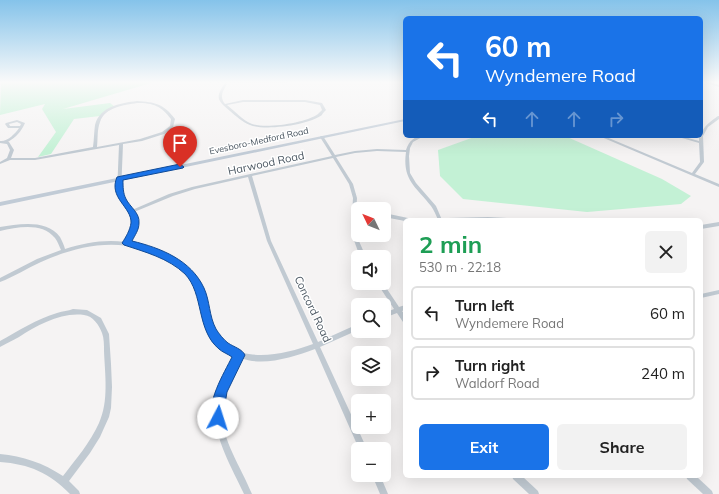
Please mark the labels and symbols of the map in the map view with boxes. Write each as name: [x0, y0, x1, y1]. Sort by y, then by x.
street label: Evesboro-Medford Road: [208, 125, 310, 156]
pin: [163, 126, 197, 167]
street label: Harwood Road: [226, 148, 306, 178]
north arrow: [351, 202, 391, 242]
street label: Concord Road: [291, 273, 335, 345]
position arrow: [197, 397, 239, 439]

